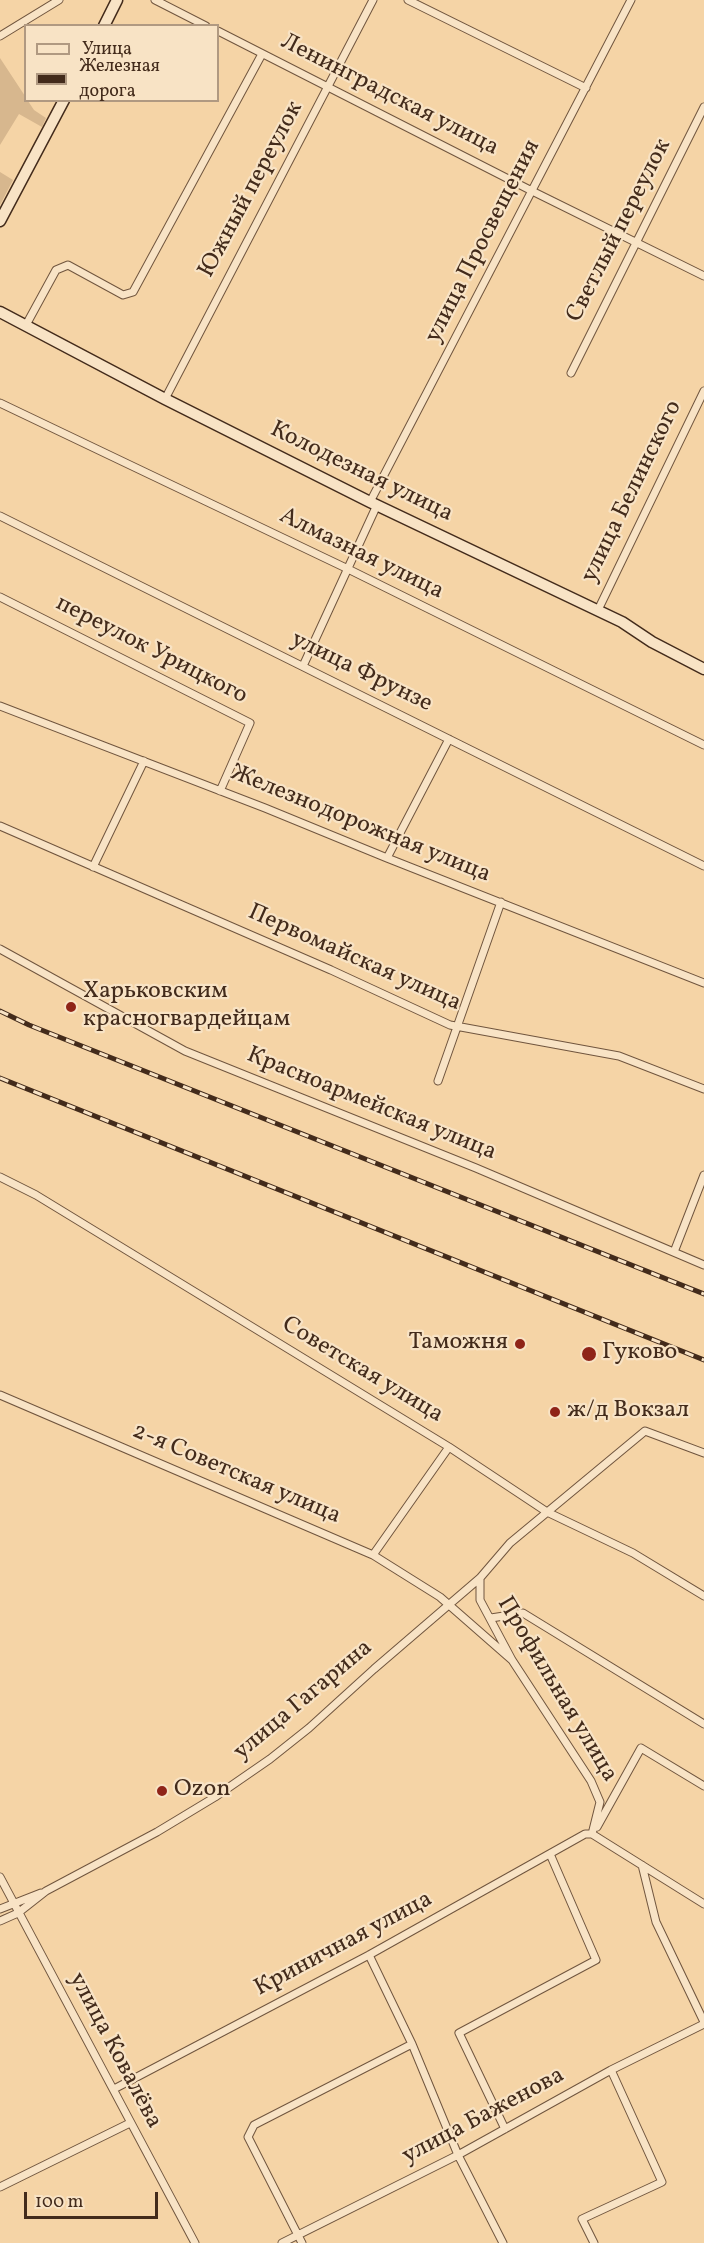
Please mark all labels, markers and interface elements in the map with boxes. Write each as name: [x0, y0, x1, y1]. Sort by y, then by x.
legend: [24, 24, 219, 102]
street label: Ленинградская улица: [275, 29, 503, 163]
text: Улица: [82, 37, 132, 62]
text: Железная дорога: [79, 54, 160, 104]
street label: Южный переулок: [193, 97, 311, 283]
street label: Светлый переулок: [561, 135, 679, 327]
street label: улица Просвещения: [420, 136, 548, 348]
street label: улица Белинского: [576, 396, 690, 588]
street label: Колодезная улица: [265, 416, 457, 530]
street label: Алмазная улица: [274, 503, 448, 607]
street label: переулок Урицкого: [50, 590, 252, 712]
street label: улица Фрунзе: [286, 626, 436, 720]
street label: Железнодорожная улица: [226, 760, 494, 890]
street label: Первомайская улица: [243, 899, 465, 1019]
place label: Харьковским красногвардейцам: [83, 979, 290, 1035]
marker: Харьковским красногвардейцам: [64, 1000, 78, 1014]
street label: Красноармейская улица: [242, 1042, 500, 1168]
street label: Советская улица: [276, 1311, 448, 1431]
place label: Таможня: [409, 1330, 508, 1358]
marker: Таможня: [513, 1337, 527, 1351]
place label: Гуково: [602, 1340, 677, 1368]
marker: Гуково: [580, 1345, 598, 1363]
place label: ж/д Вокзал: [567, 1398, 689, 1426]
marker: ж/д Вокзал: [548, 1405, 562, 1419]
street label: 2-я Советская улица: [127, 1418, 345, 1532]
street label: Профильная улица: [489, 1592, 623, 1788]
street label: улица Гагарина: [229, 1635, 379, 1767]
place label: Ozon: [174, 1777, 231, 1805]
marker: Ozon: [155, 1784, 169, 1798]
street label: Криничная улица: [250, 1886, 438, 2004]
street label: улица Ковалёва: [61, 1968, 167, 2134]
street label: улица Баженова: [398, 2062, 570, 2172]
scale bar: [27, 2180, 160, 2218]
text: 100 m: [35, 2190, 84, 2215]

